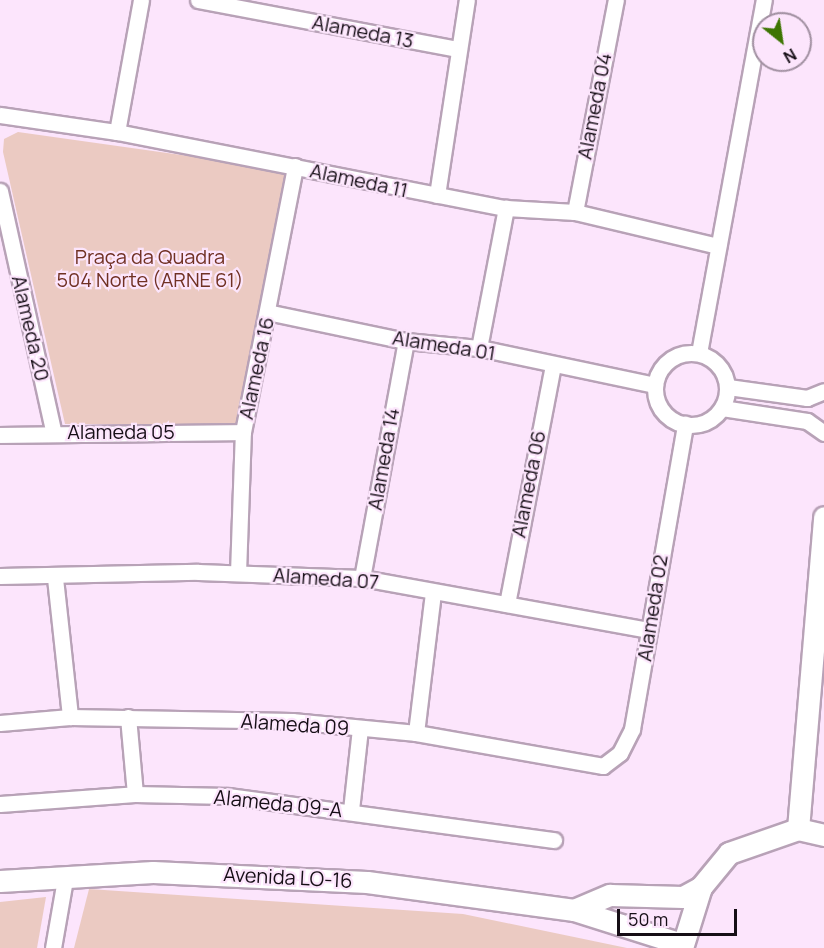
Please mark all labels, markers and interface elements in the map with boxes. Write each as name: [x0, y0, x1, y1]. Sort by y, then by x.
street label: Alameda 13: [310, 9, 416, 53]
north arrow: [752, 12, 812, 72]
text: N: [780, 43, 800, 68]
street label: Alameda 04: [572, 51, 616, 161]
street label: Alameda 11: [308, 158, 410, 202]
park label: Praça da Quadra 504 Norte (ARNE 61): [57, 245, 243, 292]
street label: Alameda 20: [7, 273, 55, 383]
street label: Alameda 16: [233, 315, 279, 421]
street label: Alameda 01: [391, 325, 497, 365]
street label: Alameda 14: [362, 406, 404, 512]
street label: Alameda 05: [67, 419, 175, 443]
street label: Alameda 06: [506, 428, 550, 540]
street label: Alameda 02: [632, 553, 672, 663]
street label: Alameda 07: [272, 562, 380, 594]
street label: Alameda 09: [240, 708, 350, 740]
street label: Alameda 09-A: [212, 784, 344, 822]
street label: Avenida LO-16: [223, 862, 353, 892]
scale bar: [620, 897, 740, 935]
text: 50 m: [628, 907, 668, 931]

